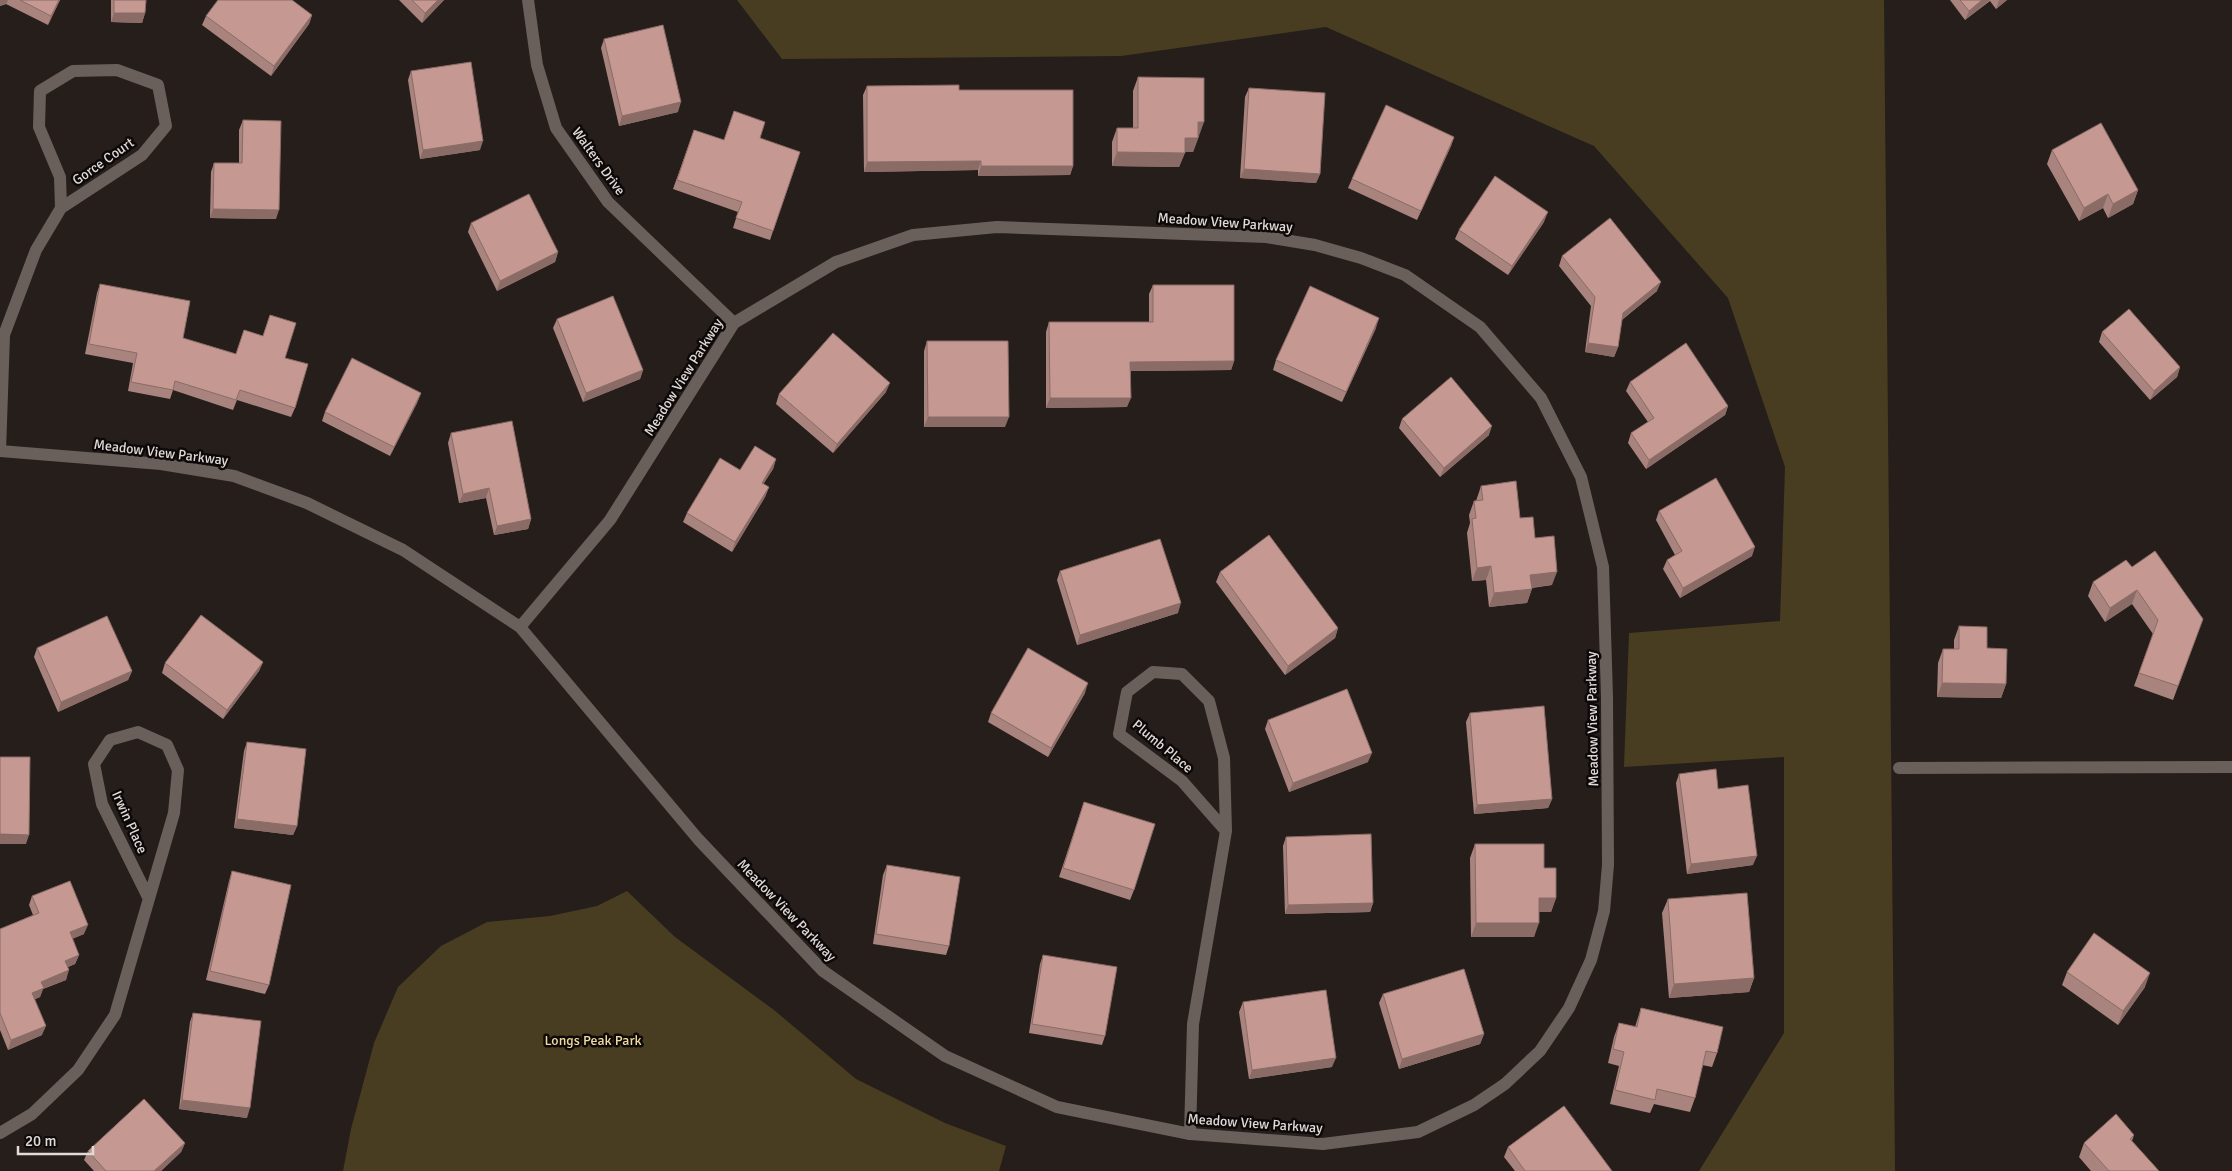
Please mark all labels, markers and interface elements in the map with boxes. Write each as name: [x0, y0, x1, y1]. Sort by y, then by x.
street label: Walters Drive: [568, 124, 629, 199]
street label: Gorce Court: [69, 134, 137, 189]
street label: Meadow View Parkway: [1157, 209, 1294, 236]
street label: Meadow View Parkway: [640, 315, 727, 439]
street label: Meadow View Parkway: [93, 436, 230, 469]
street label: Meadow View Parkway: [1583, 651, 1602, 787]
street label: Plumb Place: [1129, 716, 1196, 777]
street label: Irwin Place: [108, 788, 151, 856]
street label: Meadow View Parkway: [734, 856, 840, 965]
park label: Longs Peak Park: [544, 1032, 642, 1049]
street label: Meadow View Parkway: [1187, 1110, 1324, 1137]
scale bar: [18, 1124, 92, 1156]
text: 20 m: [25, 1132, 56, 1150]

